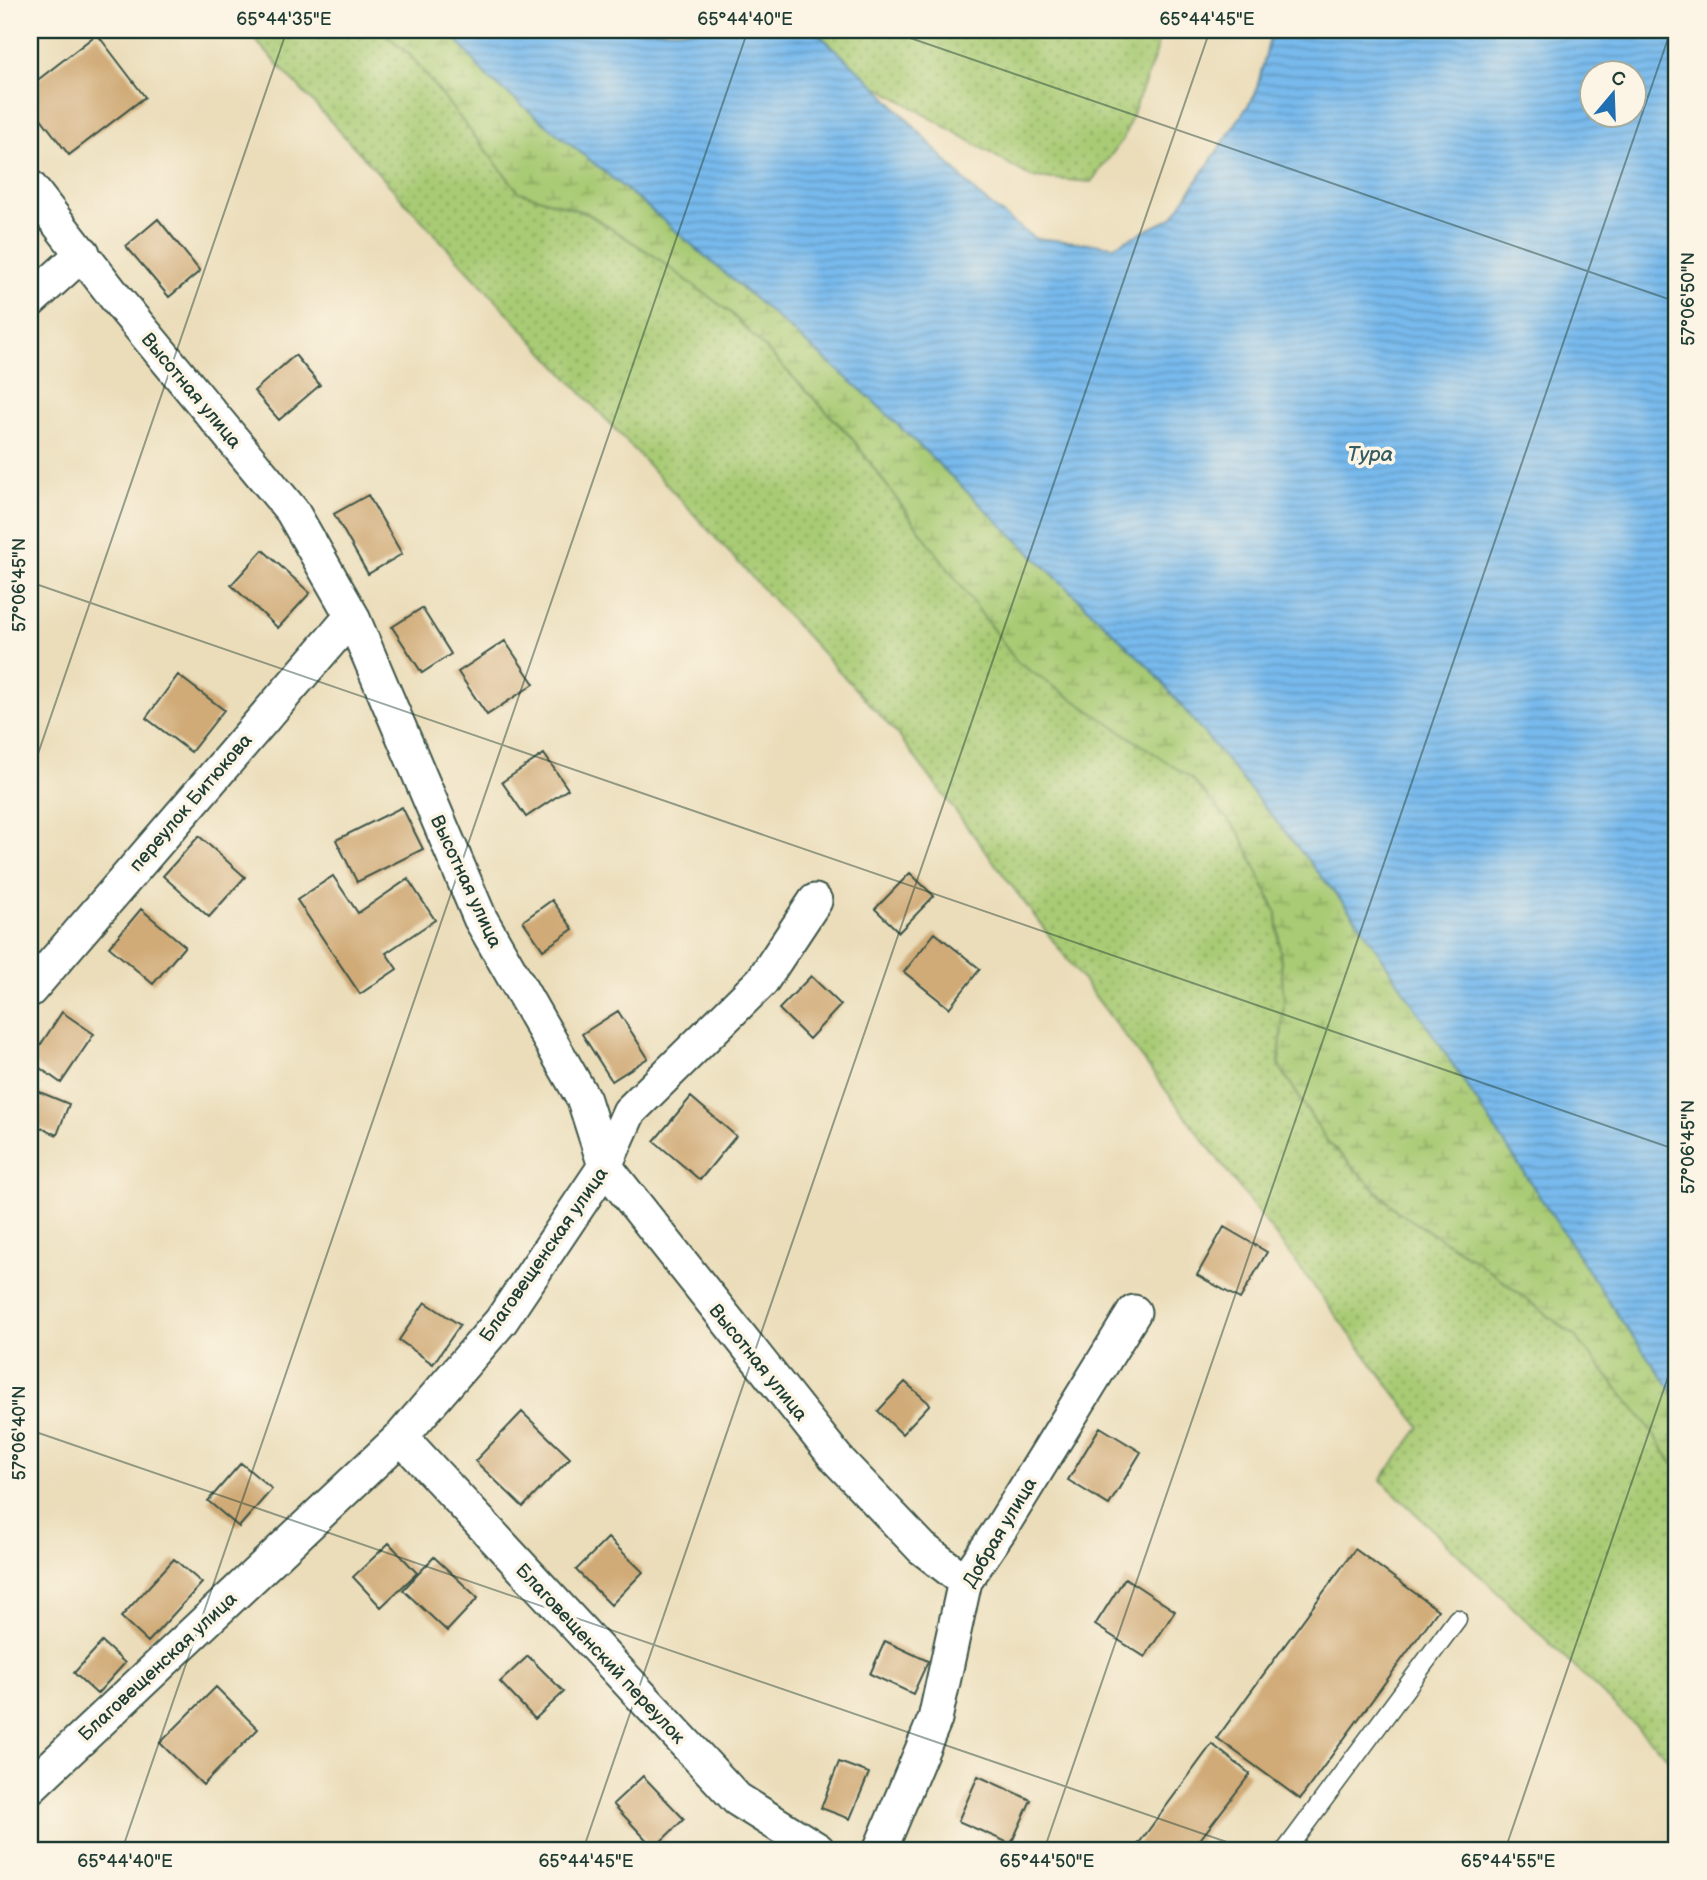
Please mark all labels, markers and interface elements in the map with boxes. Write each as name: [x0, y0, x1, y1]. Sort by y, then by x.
text: 65°44'35"E: [236, 9, 332, 30]
text: 65°44'40"E: [697, 9, 793, 30]
text: 65°44'45"E: [1159, 9, 1255, 30]
north arrow: [1578, 60, 1648, 130]
text: С: [1608, 66, 1628, 92]
text: 57°06'50"N: [1678, 252, 1699, 346]
street label: Высотная улица: [136, 329, 246, 453]
water label: Тура: [1347, 442, 1393, 467]
text: 57°06'45"N: [9, 538, 30, 632]
street label: переулок Битюкова: [125, 729, 257, 877]
street label: Высотная улица: [425, 812, 506, 952]
text: 57°06'45"N: [1678, 1100, 1699, 1194]
street label: Благовещенская улица: [475, 1163, 613, 1347]
street label: Высотная улица: [704, 1300, 812, 1426]
text: 57°06'40"N: [9, 1386, 30, 1480]
street label: Добрая улица: [958, 1474, 1042, 1592]
street label: Благовещенский переулок: [510, 1559, 689, 1749]
street label: Благовещенская улица: [74, 1588, 242, 1746]
text: 65°44'40"E: [77, 1851, 173, 1872]
text: 65°44'45"E: [538, 1851, 634, 1872]
text: 65°44'50"E: [1000, 1851, 1095, 1872]
text: 65°44'55"E: [1461, 1851, 1555, 1872]

